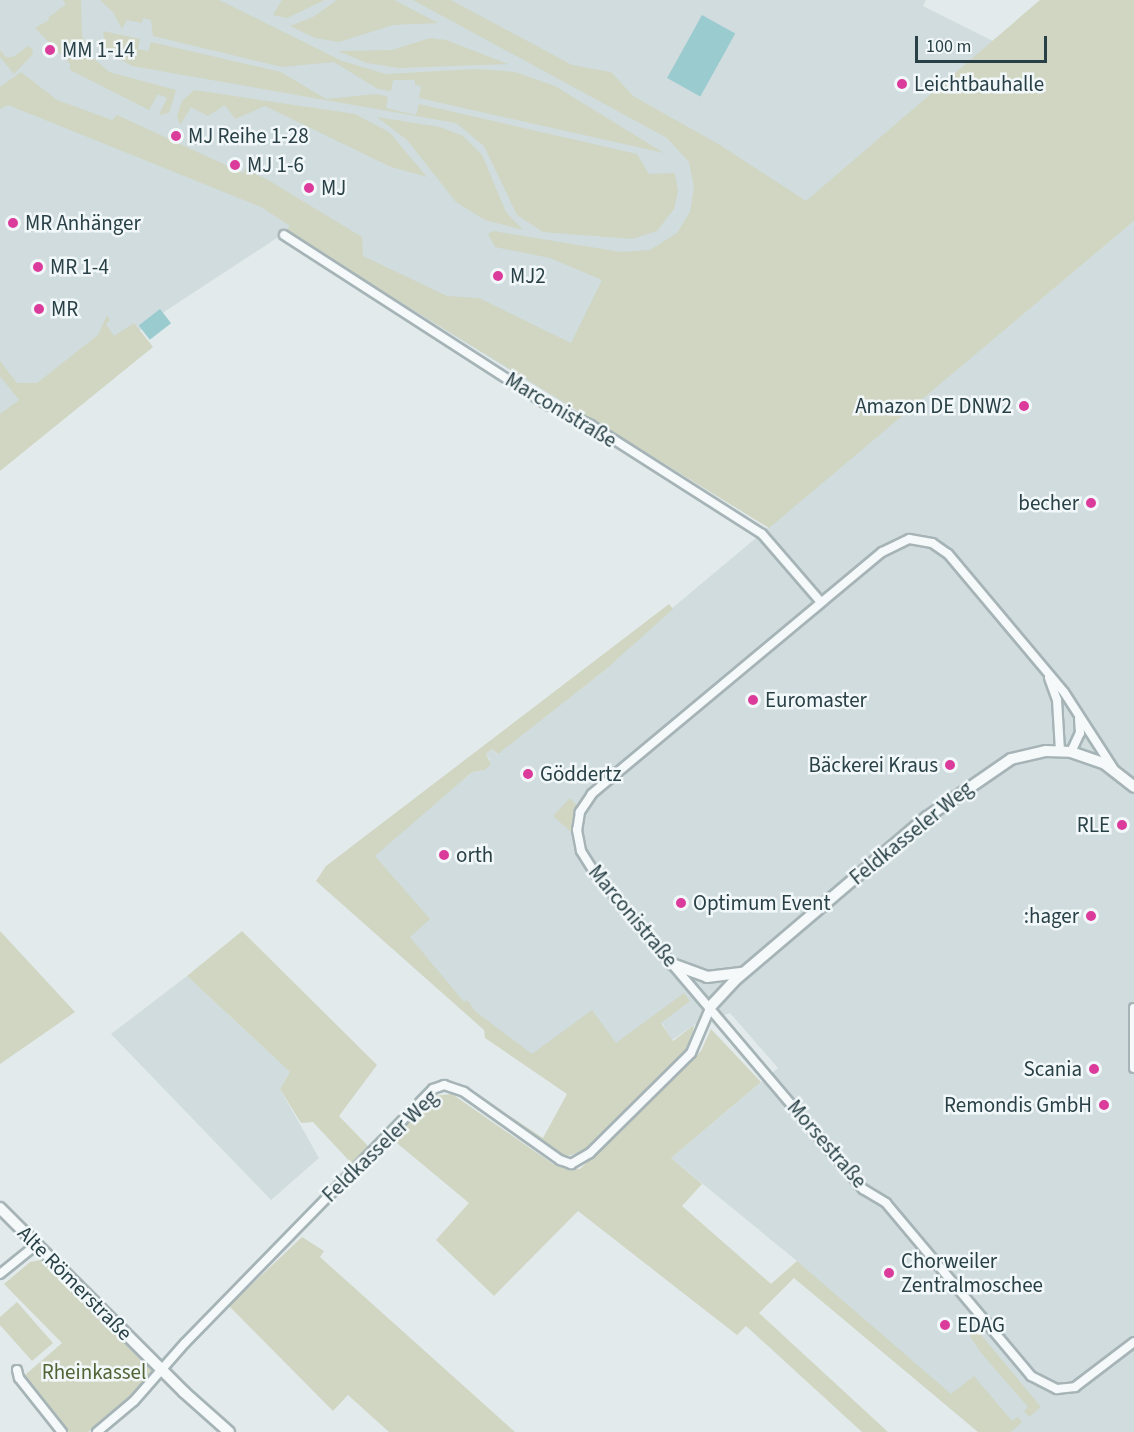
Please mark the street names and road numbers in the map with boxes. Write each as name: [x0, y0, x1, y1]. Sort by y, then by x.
street label: Marconistraße: [501, 367, 621, 453]
street label: Feldkasseler Weg: [844, 776, 978, 890]
street label: Marconistraße: [583, 860, 683, 972]
street label: Feldkasseler Weg: [317, 1085, 443, 1207]
street label: Morsestraße: [782, 1095, 872, 1193]
street label: Alte Römerstraße: [12, 1220, 138, 1346]

